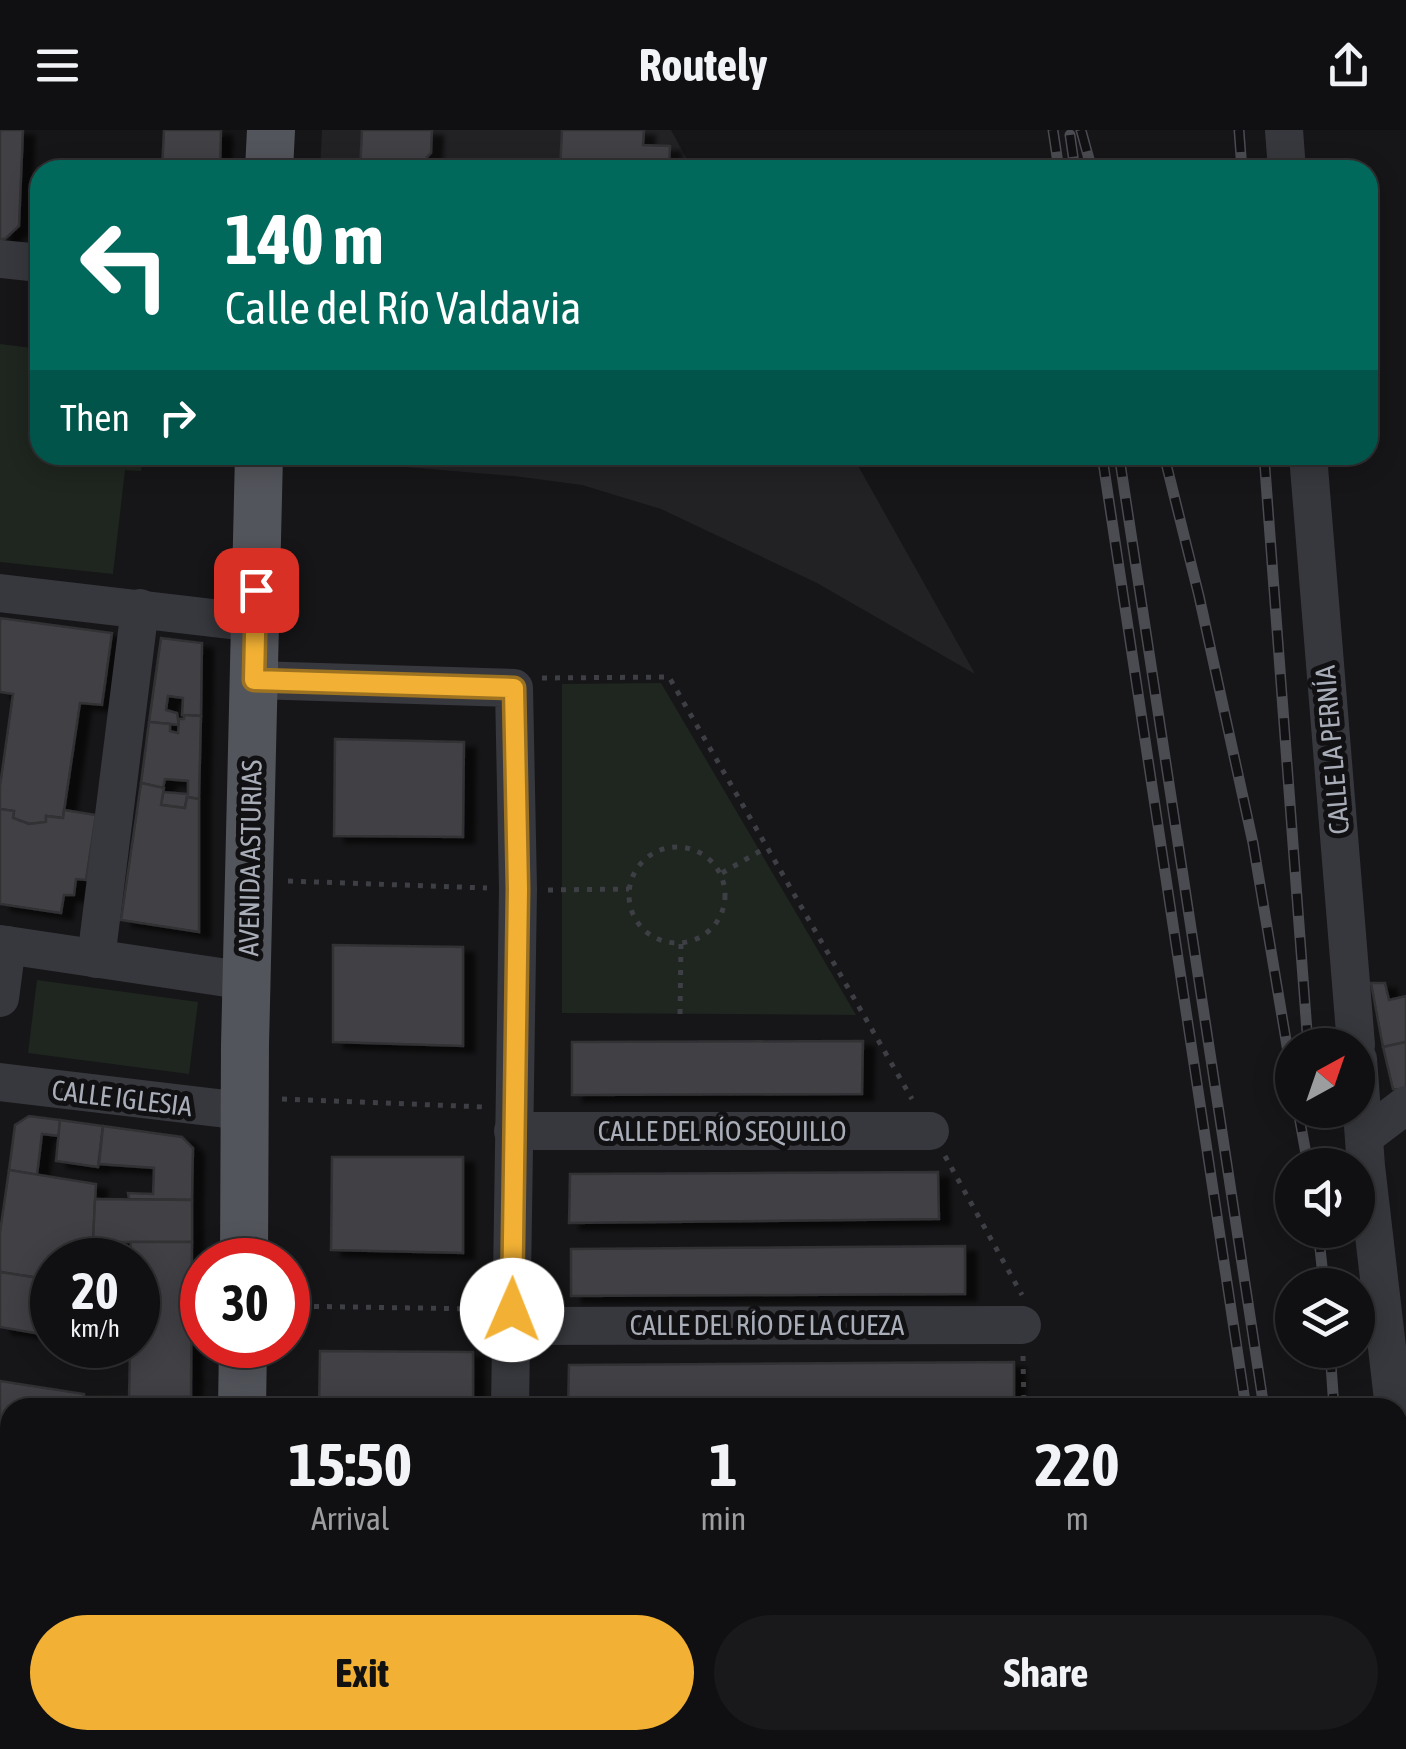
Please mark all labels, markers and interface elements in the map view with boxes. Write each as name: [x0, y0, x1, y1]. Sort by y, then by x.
icon: menu: [30, 38, 85, 93]
icon: share: [1321, 38, 1376, 93]
text: Routely: [639, 39, 767, 91]
text: 140 m: [225, 199, 384, 279]
icon: left: [60, 200, 190, 330]
text: Calle del Río Valdavia: [225, 282, 581, 334]
icon: right: [150, 390, 205, 445]
text: Then: [60, 396, 130, 439]
pin: [214, 548, 299, 633]
icon: arrive: [229, 563, 284, 618]
street label: CALLE LA PERNÍA: [1309, 664, 1355, 836]
street label: AVENIDA ASTURIAS: [232, 759, 268, 957]
north arrow: [1275, 1028, 1375, 1128]
map controls: [1275, 1028, 1375, 1368]
street label: CALLE IGLESIA: [50, 1074, 194, 1123]
street label: CALLE DEL RÍO SEQUILLO: [598, 1115, 846, 1147]
button: sound: [1275, 1148, 1375, 1248]
speed limit sign: 30: [180, 1238, 310, 1368]
position arrow: [460, 1258, 564, 1362]
text: 20: [71, 1262, 118, 1320]
button: layers: [1275, 1268, 1375, 1368]
street label: CALLE DEL RÍO DE LA CUEZA: [630, 1309, 905, 1341]
text: km/h: [70, 1314, 120, 1342]
text: 15:50: [288, 1430, 412, 1499]
text: 1: [709, 1430, 738, 1499]
text: 220: [1035, 1430, 1119, 1499]
text: Arrival: [311, 1500, 389, 1537]
text: min: [700, 1500, 746, 1537]
text: m: [1066, 1500, 1089, 1537]
button: Exit: [30, 1615, 694, 1730]
button: Share: [714, 1615, 1378, 1730]

